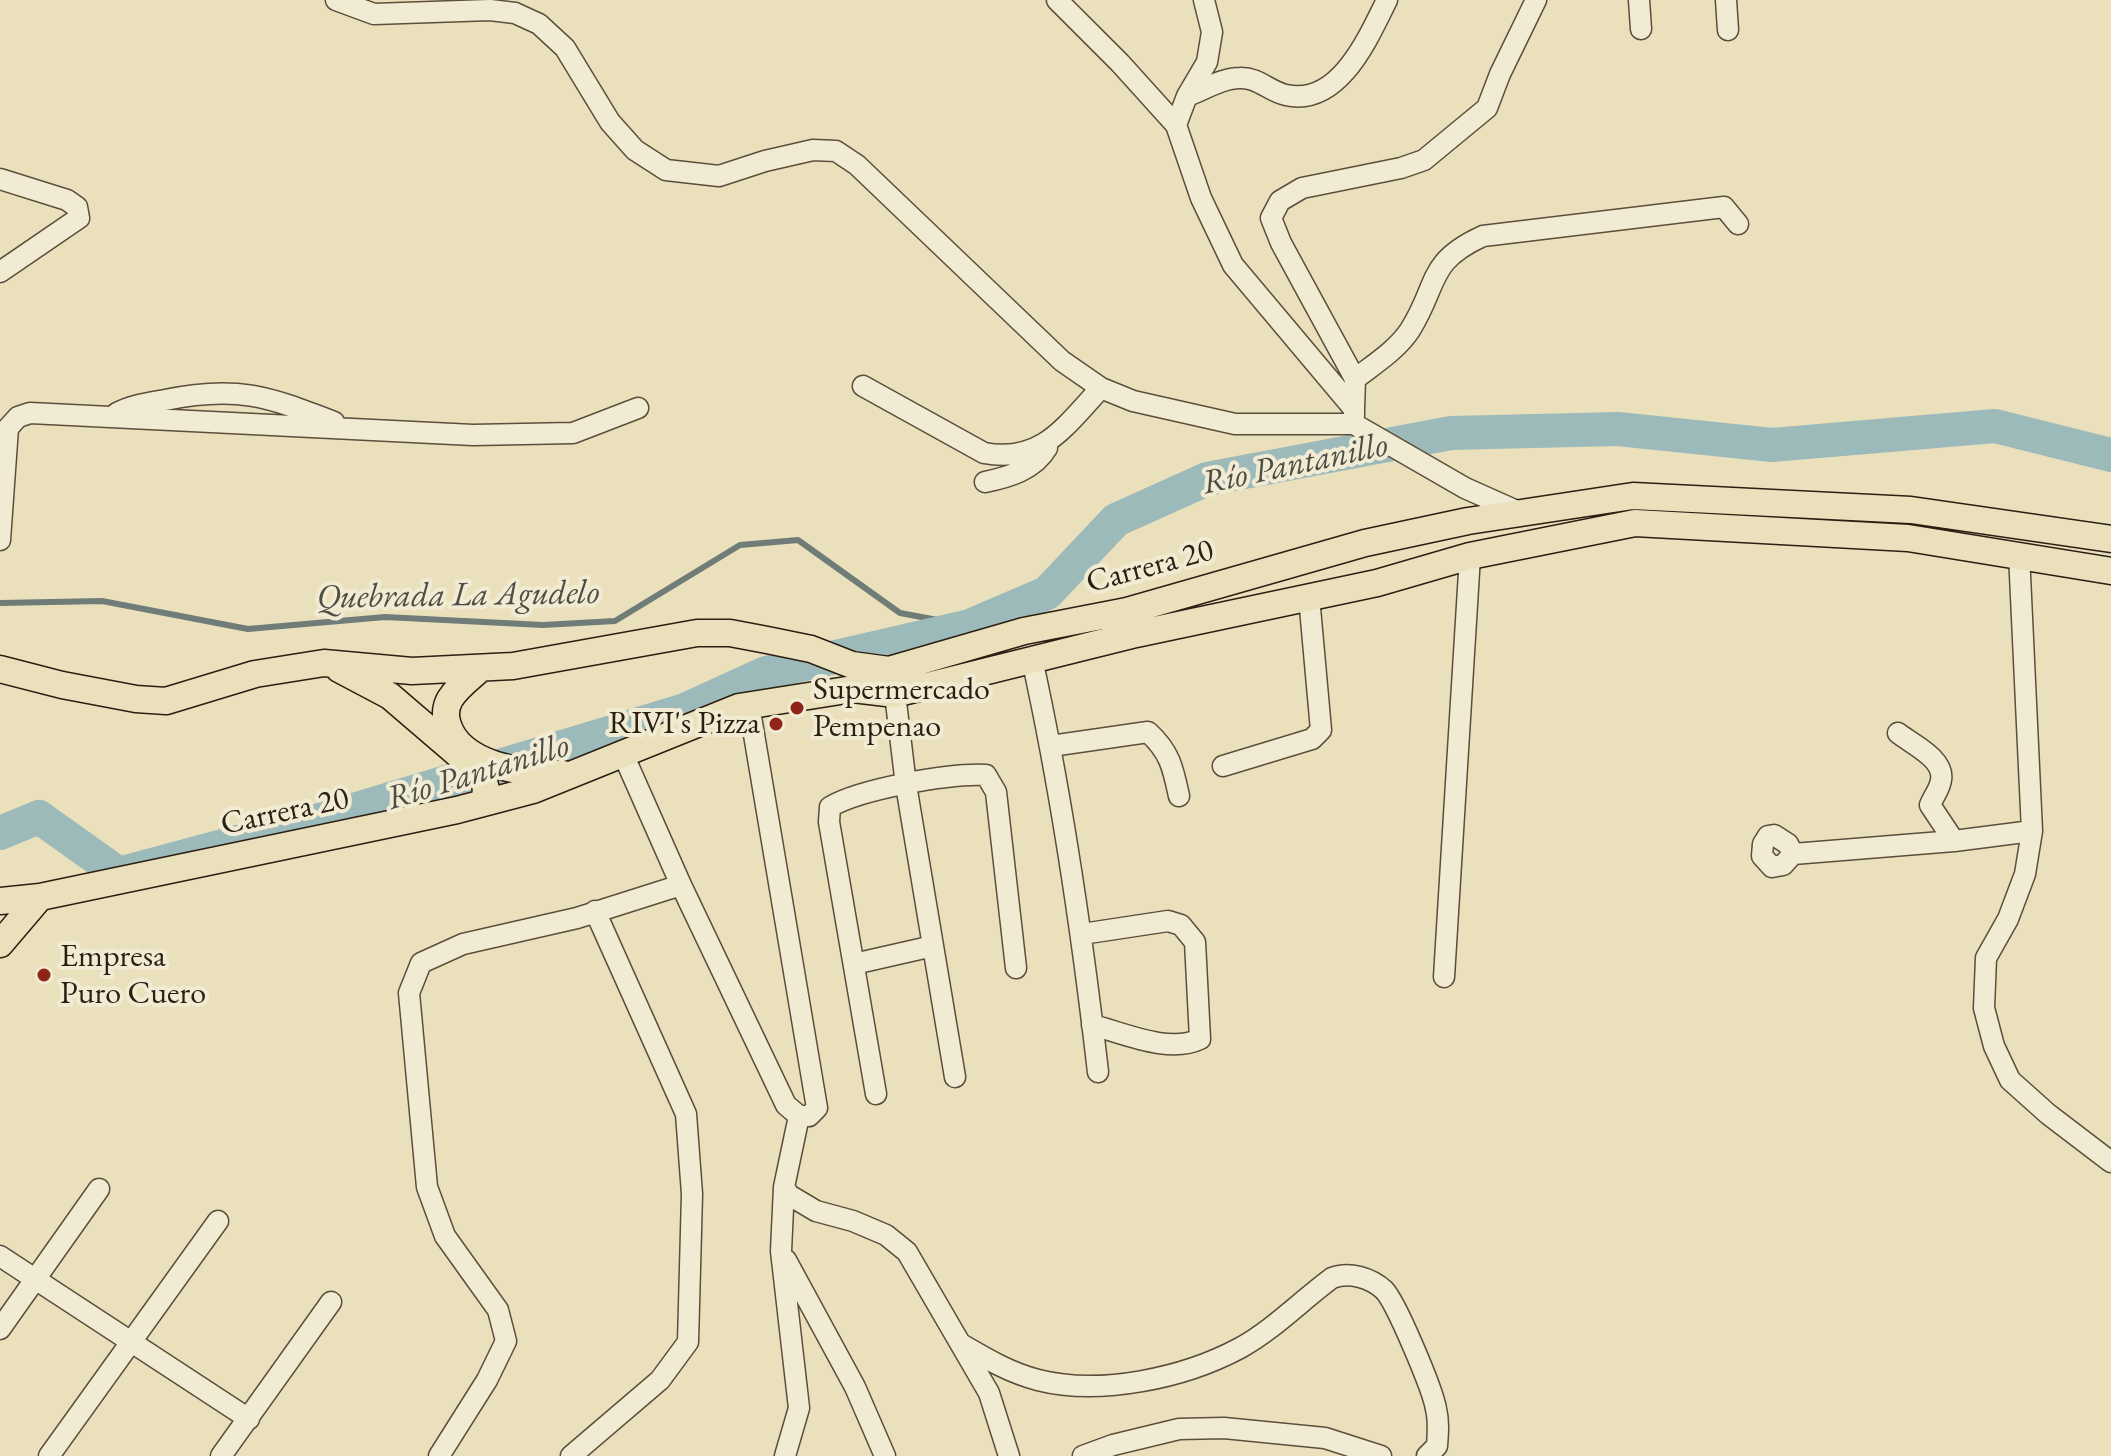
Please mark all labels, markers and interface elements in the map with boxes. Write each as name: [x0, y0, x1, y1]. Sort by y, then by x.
water label: Río Pantanillo: [1198, 425, 1392, 505]
street label: Carrera 20: [1082, 532, 1218, 602]
water label: Quebrada La Agudelo: [316, 573, 600, 619]
place label: Supermercado Pempenao: [813, 671, 990, 746]
marker: Supermercado Pempenao: [788, 699, 806, 717]
place label: RIVI's Pizza: [608, 705, 760, 743]
marker: RIVI's Pizza: [767, 715, 785, 733]
water label: Río Pantanillo: [382, 726, 574, 820]
street label: Carrera 20: [217, 780, 353, 844]
place label: Empresa Puro Cuero: [60, 938, 206, 1013]
marker: Empresa Puro Cuero: [35, 966, 53, 984]

